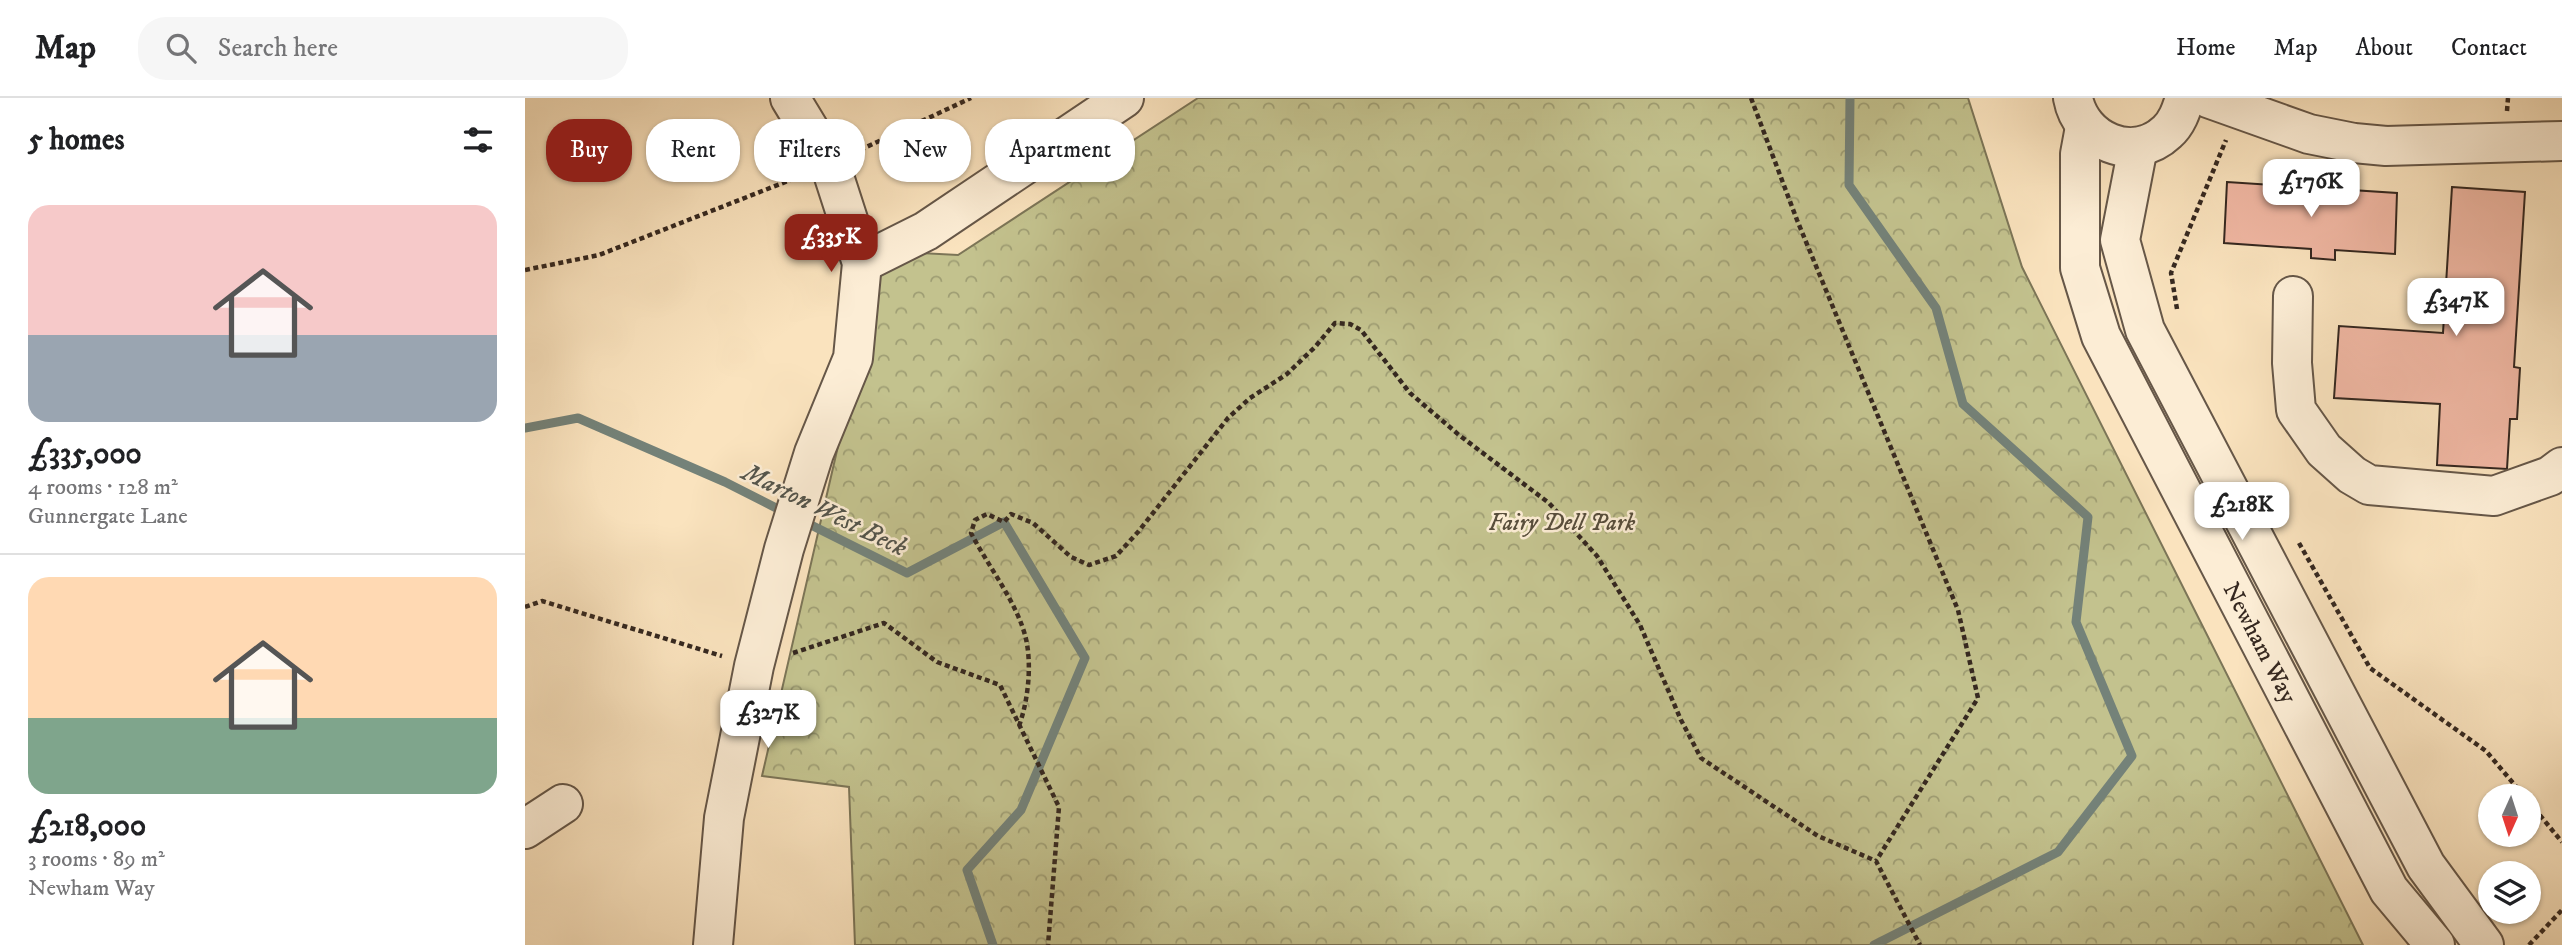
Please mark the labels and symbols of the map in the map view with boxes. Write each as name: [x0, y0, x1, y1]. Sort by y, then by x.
pin: £176K: [2262, 159, 2360, 219]
pin: £335K: [782, 214, 880, 274]
pin: £347K: [2407, 278, 2505, 338]
water label: Marton West Beck: [735, 455, 912, 565]
pin: £218K: [2193, 482, 2291, 542]
park label: Fairy Dell Park: [1489, 508, 1635, 538]
street label: Newham Way: [2216, 577, 2304, 709]
pin: £327K: [719, 690, 817, 750]
north arrow: [2478, 784, 2541, 847]

